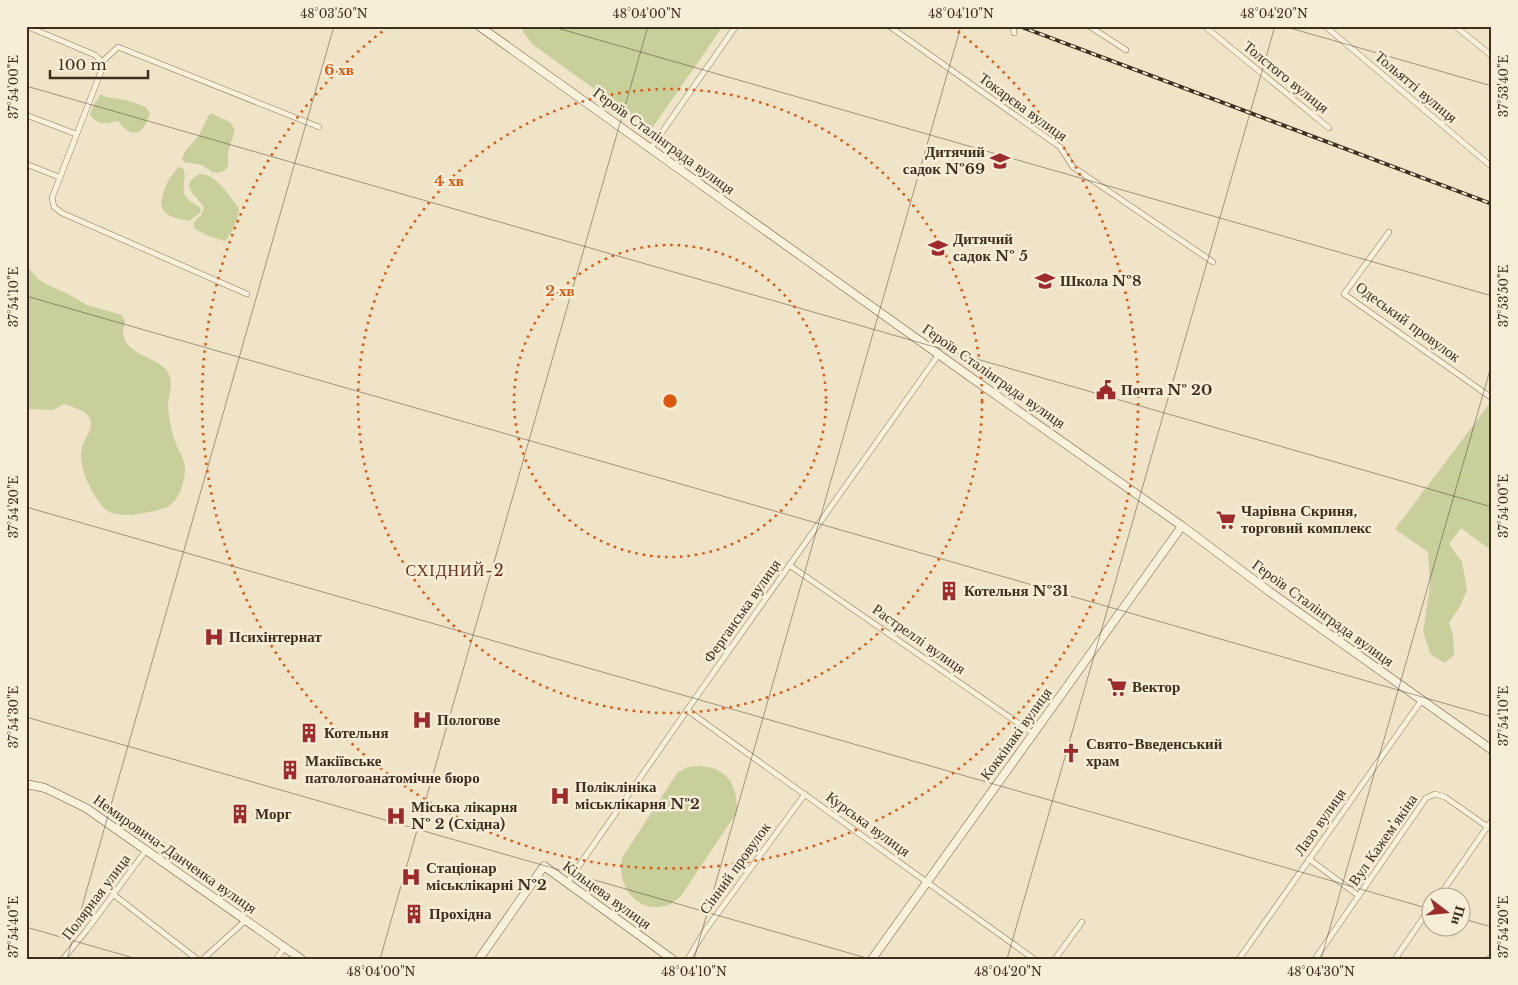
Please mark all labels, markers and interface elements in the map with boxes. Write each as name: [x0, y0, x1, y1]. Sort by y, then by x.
text: 48°03'50"N: [300, 6, 368, 21]
text: 48°04'00"N: [613, 6, 682, 21]
text: 48°04'10"N: [928, 6, 994, 21]
text: 48°04'20"N: [1240, 6, 1308, 21]
street label: Толстого вулиця: [1240, 36, 1333, 117]
street label: Тольятті вулиця: [1371, 47, 1462, 127]
scale bar: [50, 48, 148, 80]
text: 37°54'00"E: [6, 55, 21, 119]
text: 100 m: [58, 55, 107, 74]
text: 37°53'40"E: [1496, 55, 1511, 117]
text: 6 хв: [324, 60, 354, 79]
street label: Токарєва вулиця: [975, 68, 1071, 145]
street label: Героїв Сталінграда вулиця: [590, 83, 739, 198]
place label: Дитячий садок №69: [903, 142, 985, 178]
school or university icon: Дитячий садок №69: [989, 150, 1011, 172]
text: 4 хв: [434, 171, 464, 190]
place label: Дитячий садок № 5: [953, 229, 1028, 265]
school or university icon: Дитячий садок № 5: [927, 237, 949, 259]
text: 37°53'50"E: [1496, 265, 1511, 327]
text: 37°54'10"E: [6, 266, 21, 327]
school or university icon: Школа №8: [1034, 270, 1056, 292]
place label: Школа №8: [1060, 271, 1142, 290]
street label: Одеський провулок: [1352, 277, 1465, 366]
text: 2 хв: [545, 281, 575, 300]
street label: Героїв Сталінграда вулиця: [919, 319, 1070, 432]
public building icon: Почта № 20: [1095, 379, 1117, 401]
place label: Почта № 20: [1121, 380, 1212, 399]
centre of rings: [661, 392, 679, 410]
text: 37°54'00"E: [1496, 474, 1511, 538]
text: 37°54'20"E: [6, 475, 21, 538]
place label: Чарівна Скриня, торговий комплекс: [1241, 501, 1372, 537]
supermarket icon: Чарівна Скриня, торговий комплекс: [1215, 509, 1237, 531]
street label: Ферганська вулиця: [699, 555, 784, 666]
street label: Героїв Сталінграда вулиця: [1249, 555, 1398, 670]
district label: СХІДНИЙ-2: [406, 560, 504, 580]
building icon: Котельня №31: [938, 580, 960, 602]
place label: Котельня №31: [964, 581, 1069, 600]
street label: Растреллі вулиця: [869, 599, 970, 678]
hospital icon: Психінтернат: [203, 626, 225, 648]
place label: Психінтернат: [229, 627, 322, 646]
supermarket icon: Вектор: [1106, 676, 1128, 698]
place label: Вектор: [1132, 677, 1180, 696]
street label: Коккінакі вулиця: [976, 684, 1056, 784]
text: 37°54'30"E: [6, 685, 21, 748]
text: 37°54'10"E: [1496, 685, 1511, 746]
hospital icon: Пологове: [411, 709, 433, 731]
place label: Пологове: [437, 710, 501, 729]
building icon: Котельня: [298, 722, 320, 744]
place label: Котельня: [324, 723, 389, 742]
place label: Свято-Введенський храм: [1086, 734, 1223, 770]
church icon: Свято-Введенський храм: [1060, 742, 1082, 764]
place label: Макіївське патологоанатомічне бюро: [305, 751, 480, 787]
building icon: Макіївське патологоанатомічне бюро: [279, 759, 301, 781]
place label: Поліклініка міськлікарня №2: [575, 777, 700, 813]
street label: Лазо вулиця: [1289, 784, 1350, 859]
hospital icon: Поліклініка міськлікарня №2: [549, 785, 571, 807]
street label: Курська вулиця: [823, 787, 914, 861]
street label: Немировича-Данченка вулиця: [90, 790, 261, 917]
street label: Вул Кажем'якіна: [1344, 790, 1421, 889]
place label: Міська лікарня № 2 (Східна): [411, 797, 517, 833]
building icon: Морг: [229, 803, 251, 825]
place label: Морг: [255, 804, 292, 823]
hospital icon: Міська лікарня № 2 (Східна): [385, 805, 407, 827]
street label: Сінний провулок: [695, 817, 775, 918]
street label: Полярная улица: [57, 850, 134, 944]
street label: Кільцева вулиця: [559, 856, 655, 933]
place label: Стаціонар міськлікарні №2: [426, 858, 547, 894]
hospital icon: Стаціонар міськлікарні №2: [400, 866, 422, 888]
north arrow: [1420, 888, 1470, 938]
text: 37°54'20"E: [1496, 895, 1511, 958]
text: 37°54'40"E: [6, 896, 21, 958]
building icon: Прохідна: [403, 903, 425, 925]
place label: Прохідна: [429, 904, 492, 923]
text: Пн: [1447, 904, 1470, 927]
text: 48°04'00"N: [347, 964, 416, 979]
text: 48°04'10"N: [661, 964, 727, 979]
text: 48°04'20"N: [974, 964, 1042, 979]
text: 48°04'30"N: [1287, 964, 1355, 979]

